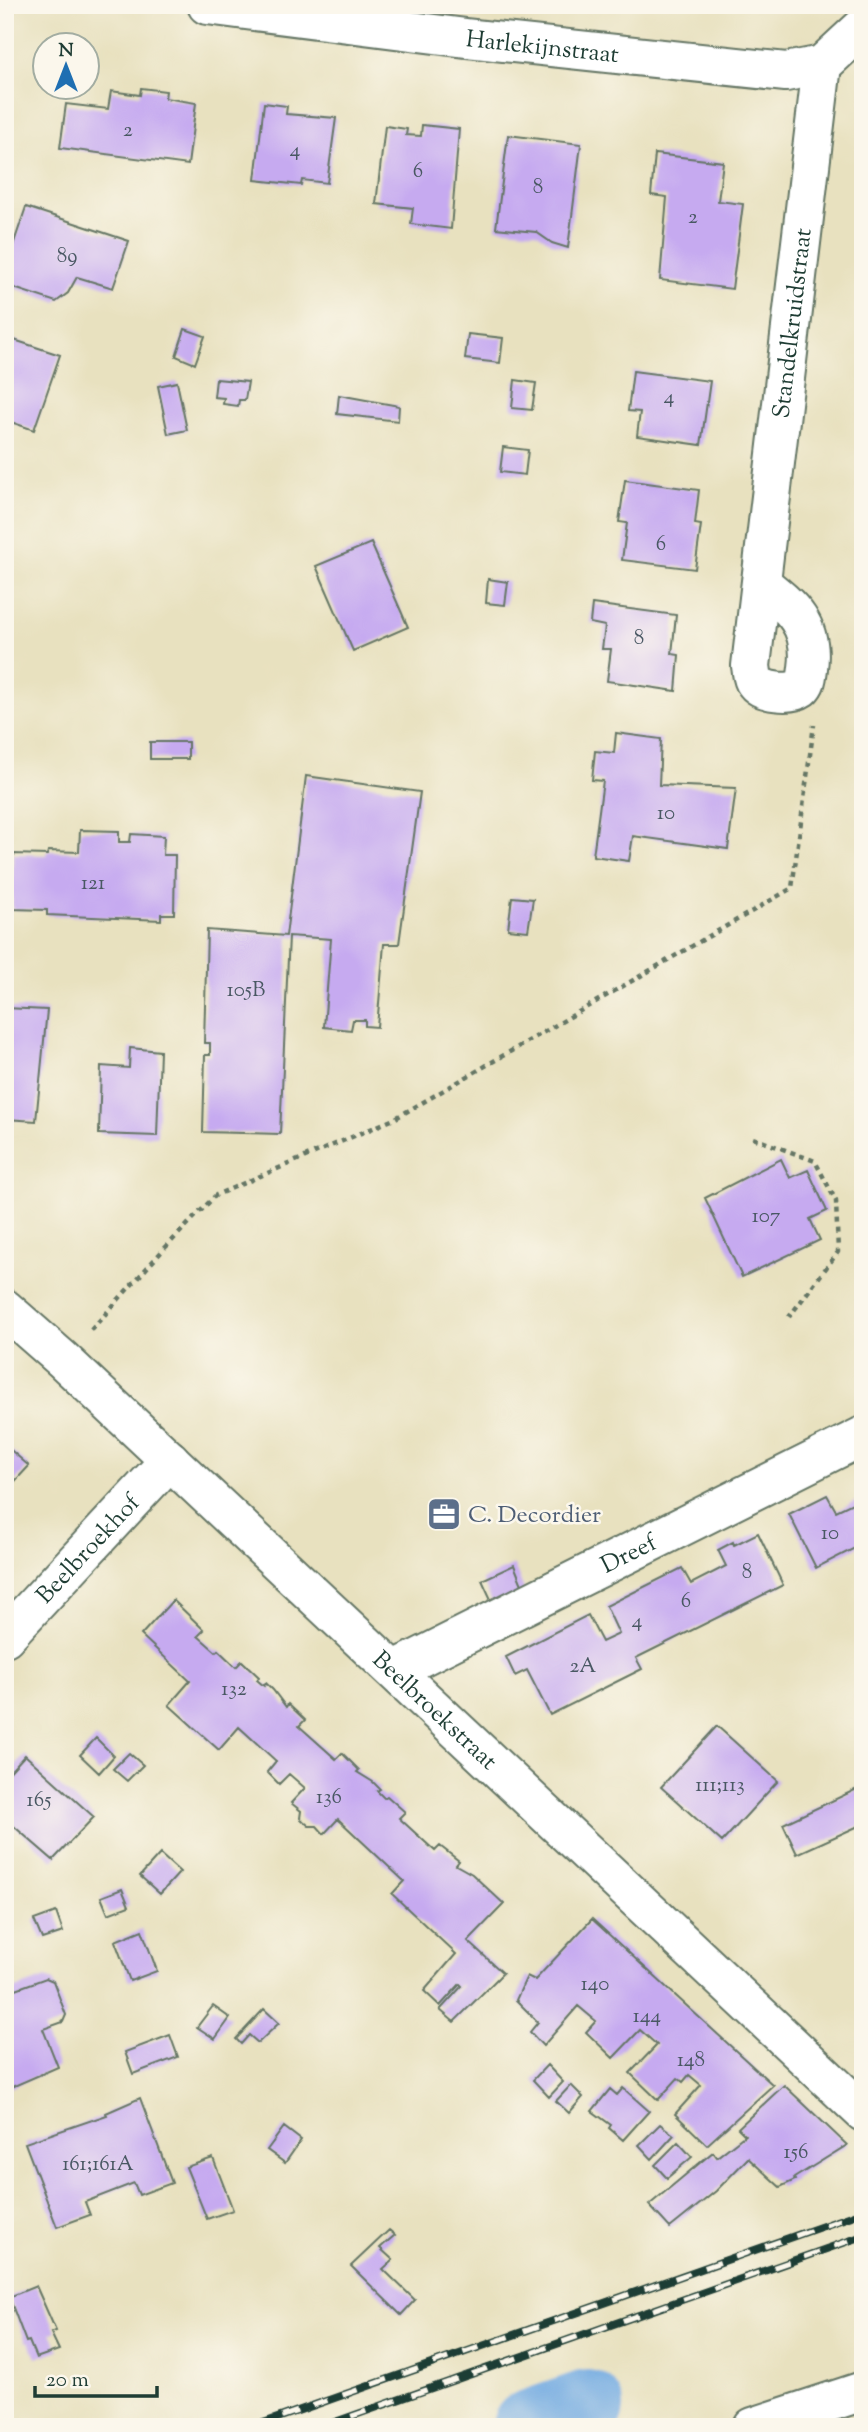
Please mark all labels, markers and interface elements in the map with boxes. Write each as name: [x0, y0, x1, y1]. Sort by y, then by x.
street label: Harlekijnstraat: [464, 23, 620, 73]
north arrow: [32, 32, 102, 102]
text: N: [58, 38, 74, 65]
house number: 2: [123, 116, 133, 146]
house number: 4: [290, 136, 300, 166]
house number: 6: [413, 157, 423, 187]
house number: 8: [533, 173, 543, 203]
house number: 2: [688, 203, 698, 233]
street label: Standelkruidstraat: [765, 226, 822, 420]
house number: 89: [57, 242, 77, 272]
house number: 4: [664, 383, 674, 413]
house number: 6: [656, 530, 666, 560]
house number: 8: [634, 624, 644, 654]
house number: 10: [657, 799, 675, 829]
house number: 121: [81, 869, 105, 899]
house number: 105B: [227, 976, 265, 1006]
house number: 107: [752, 1202, 781, 1232]
street label: Beelbroekhof: [29, 1486, 150, 1612]
office icon: C. Decordier: [425, 1495, 463, 1533]
place label: C. Decordier: [468, 1499, 601, 1533]
house number: 10: [821, 1519, 839, 1549]
street label: Dreef: [595, 1526, 665, 1583]
house number: 8: [742, 1558, 752, 1588]
house number: 6: [681, 1587, 691, 1617]
house number: 4: [632, 1607, 642, 1637]
street label: Beelbroekstraat: [364, 1644, 504, 1779]
house number: 2A: [570, 1652, 596, 1682]
house number: 132: [221, 1675, 247, 1705]
house number: 111;113: [695, 1771, 745, 1801]
house number: 136: [316, 1783, 342, 1813]
house number: 165: [27, 1786, 51, 1816]
house number: 140: [581, 1970, 609, 2000]
house number: 144: [633, 2002, 661, 2032]
house number: 148: [677, 2046, 705, 2076]
house number: 156: [784, 2138, 808, 2168]
house number: 161;161A: [62, 2150, 134, 2180]
scale bar: [35, 2355, 158, 2399]
text: 20 m: [46, 2366, 89, 2396]

